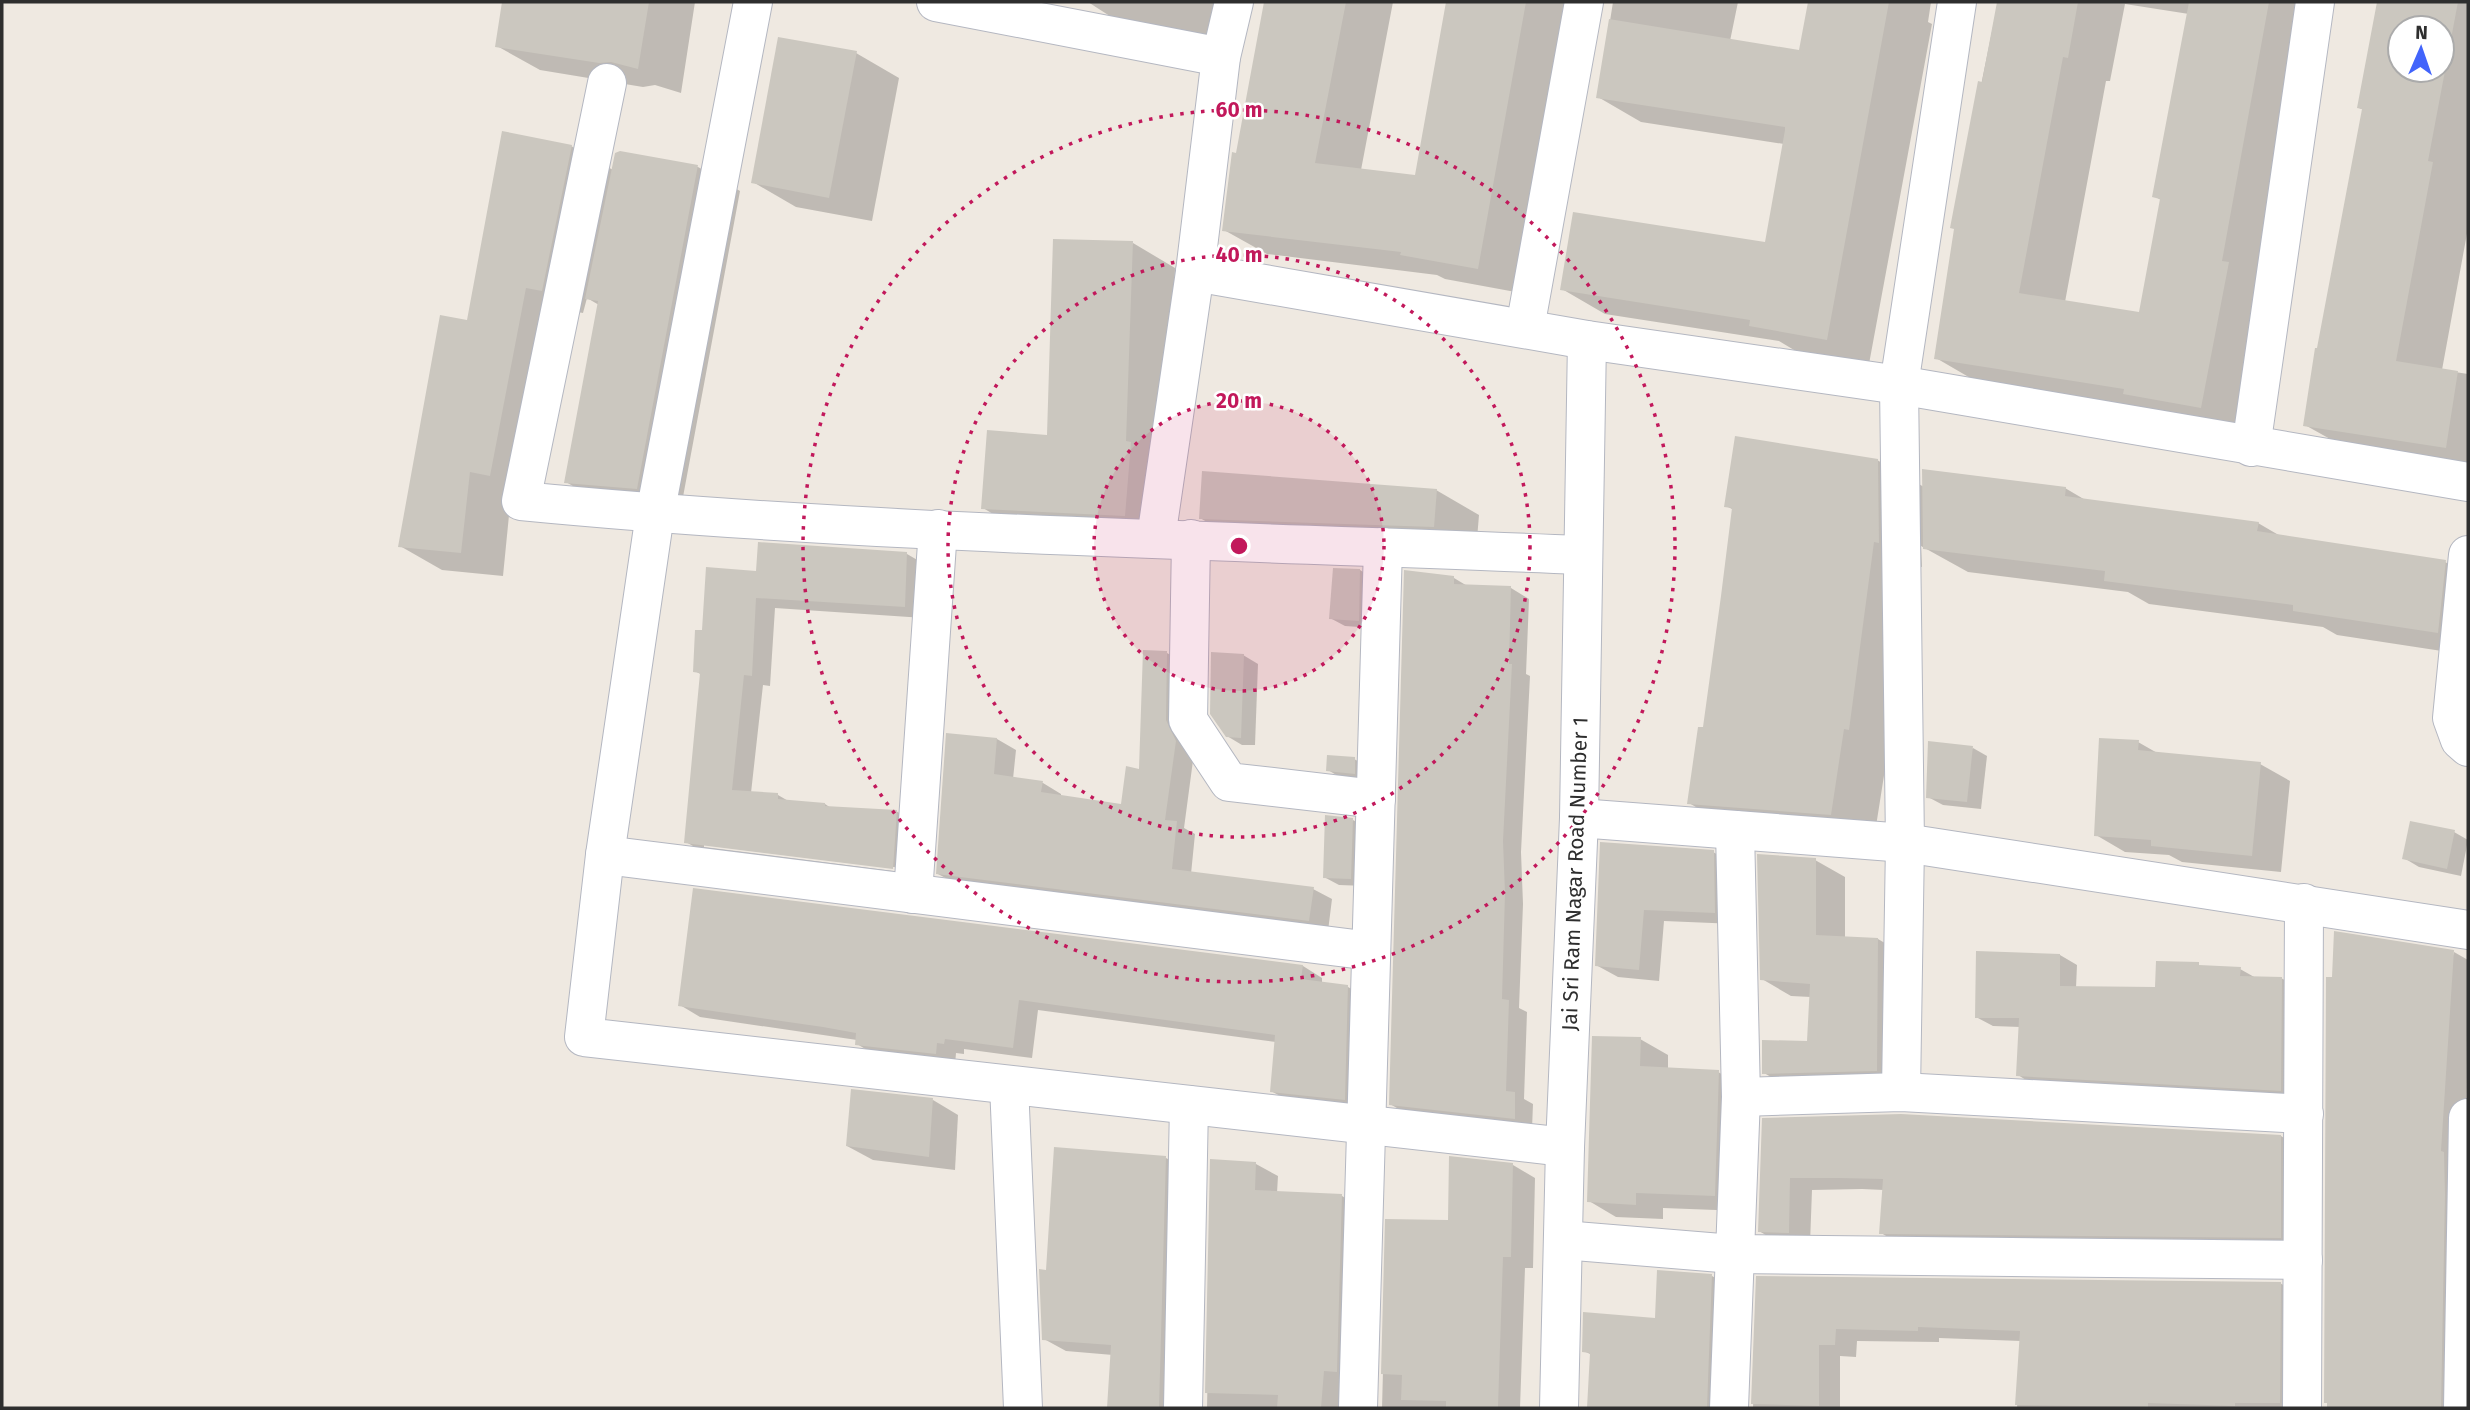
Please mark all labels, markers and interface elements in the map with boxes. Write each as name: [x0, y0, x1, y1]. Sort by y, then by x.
north arrow: [2386, 14, 2456, 84]
text: N: [2415, 21, 2428, 44]
text: 60 m: [1216, 97, 1262, 123]
text: 40 m: [1216, 242, 1262, 268]
text: 20 m: [1216, 388, 1262, 414]
centre of rings: [1227, 534, 1251, 558]
street label: Jai Sri Ram Nagar Road Number 1: [1557, 717, 1593, 1031]

